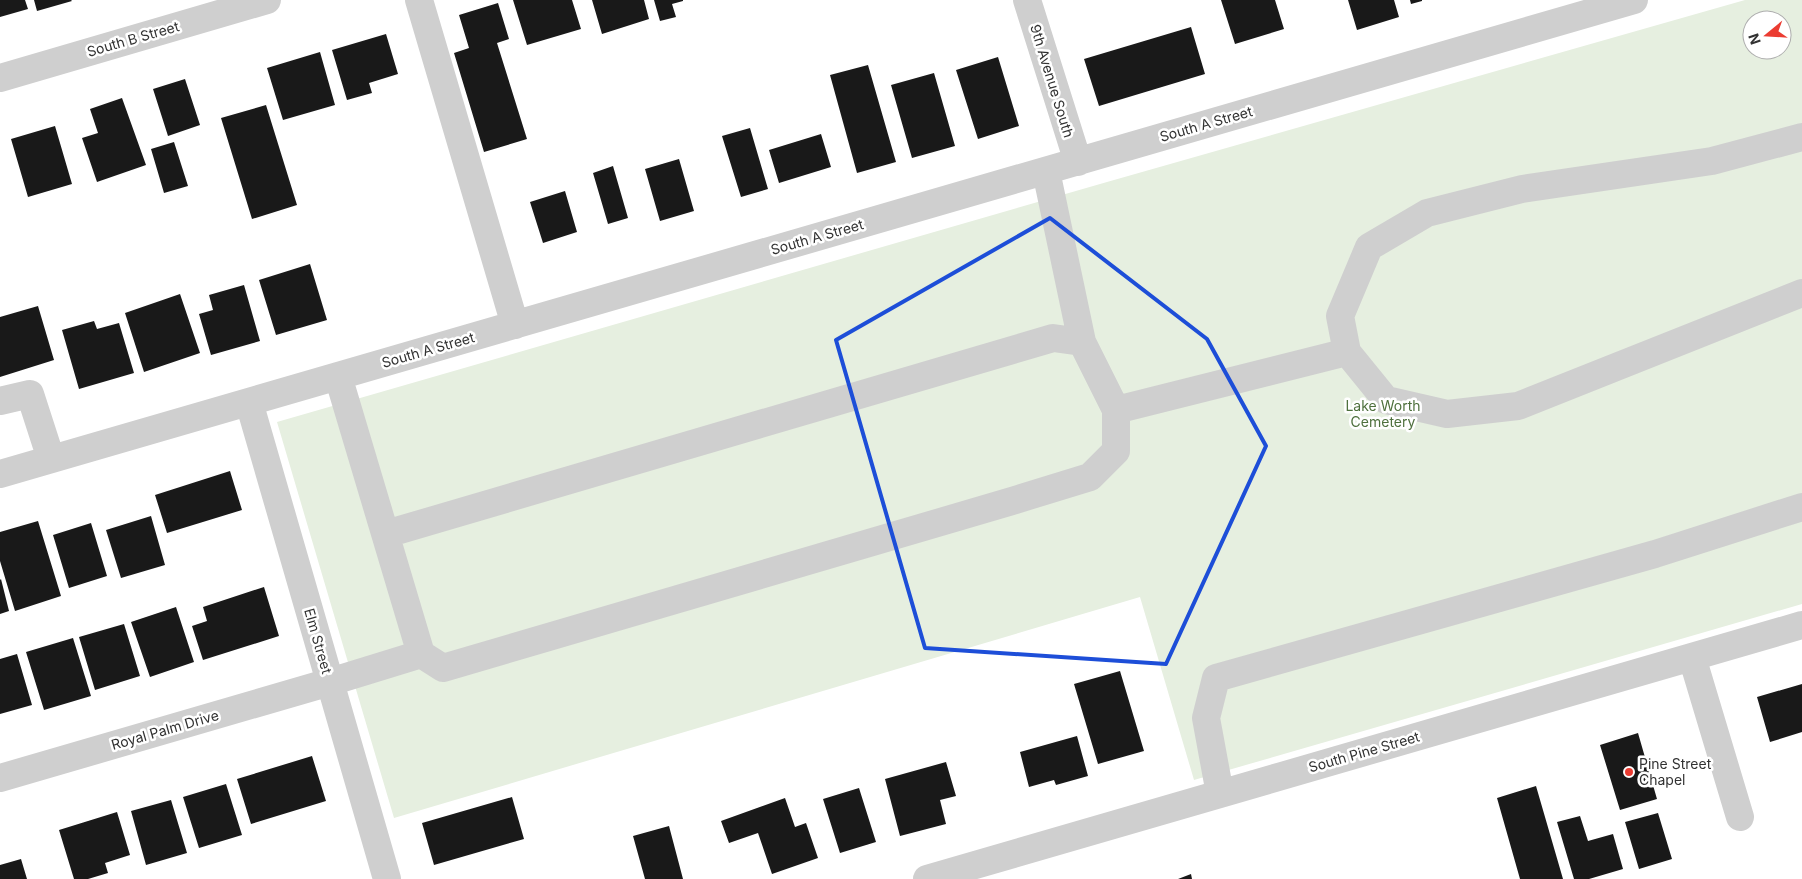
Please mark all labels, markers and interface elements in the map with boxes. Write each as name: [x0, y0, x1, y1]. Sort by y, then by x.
north arrow: [1742, 10, 1792, 60]
street label: South B Street: [85, 17, 181, 60]
street label: 9th Avenue South: [1027, 22, 1078, 139]
text: N: [1744, 31, 1764, 47]
street label: South A Street: [1158, 102, 1255, 145]
street label: South A Street: [769, 215, 866, 258]
street label: South A Street: [380, 328, 477, 371]
park label: Lake Worth Cemetery: [1345, 397, 1421, 430]
street label: Elm Street: [301, 606, 336, 676]
street label: Royal Palm Drive: [109, 706, 221, 753]
street label: South Pine Street: [1306, 727, 1422, 775]
place label: Pine Street Chapel: [1639, 755, 1712, 788]
marker: Pine Street Chapel: [1623, 766, 1635, 778]

